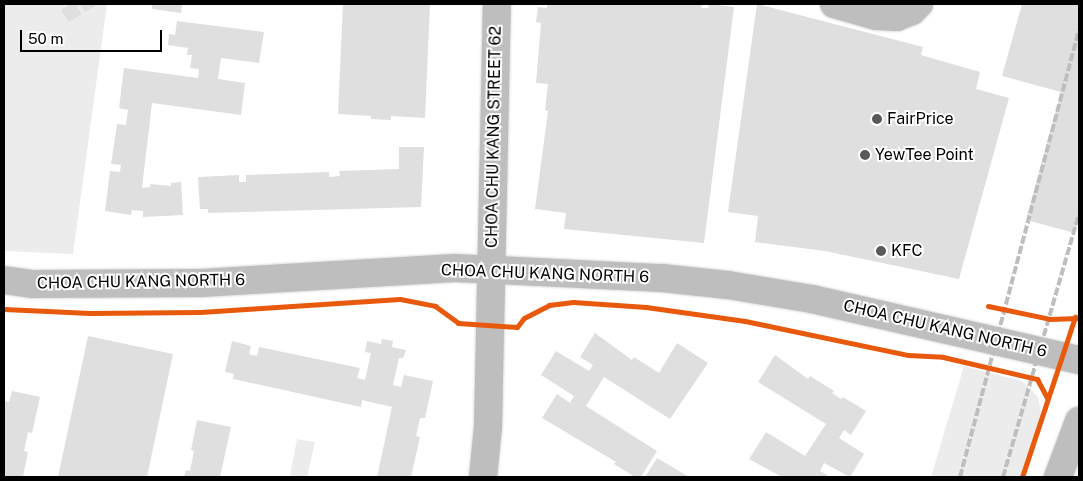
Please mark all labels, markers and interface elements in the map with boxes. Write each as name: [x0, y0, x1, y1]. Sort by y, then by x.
scale bar: [22, 20, 165, 52]
street label: CHOA CHU KANG STREET 62: [482, 26, 506, 248]
text: 50 m: [28, 30, 63, 47]
place label: FairPrice: [887, 109, 954, 129]
marker: FairPrice: [871, 113, 883, 125]
place label: YewTee Point: [875, 145, 974, 165]
marker: YewTee Point: [859, 149, 871, 161]
place label: KFC: [891, 241, 922, 261]
marker: KFC: [875, 245, 887, 257]
street label: CHOA CHU KANG NORTH 6: [441, 261, 649, 287]
street label: CHOA CHU KANG NORTH 6: [37, 271, 245, 293]
street label: CHOA CHU KANG NORTH 6: [841, 296, 1049, 362]

